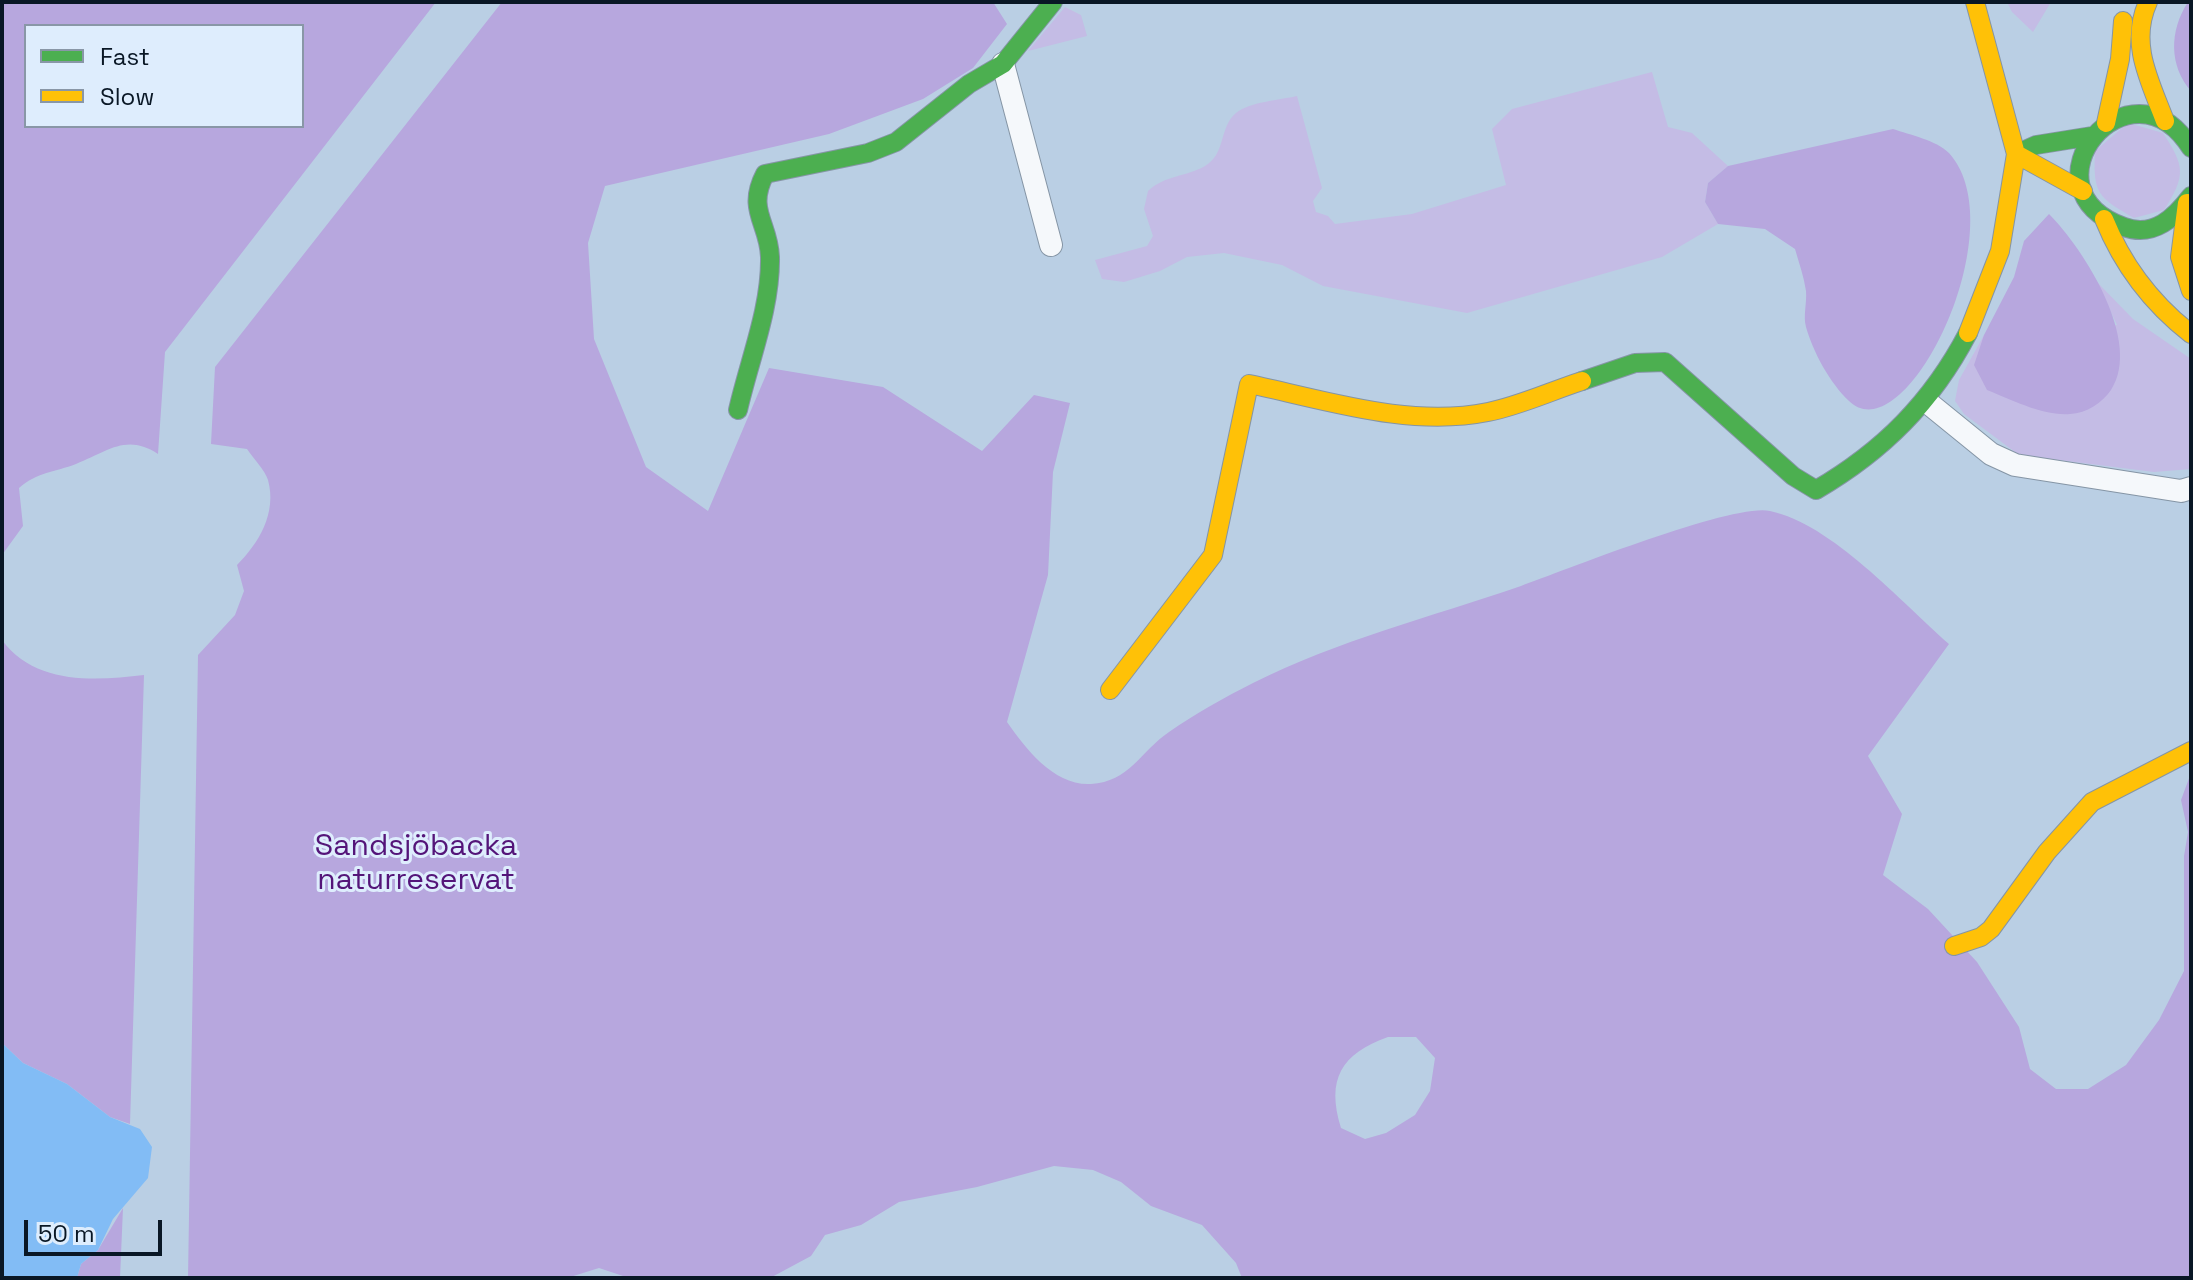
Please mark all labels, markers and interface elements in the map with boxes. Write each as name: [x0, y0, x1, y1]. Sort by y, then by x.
legend: [24, 24, 304, 128]
text: Fast: [100, 41, 150, 72]
text: Slow: [100, 81, 154, 112]
park label: Sandsjöbacka naturreservat: [315, 829, 517, 900]
scale bar: [28, 1204, 166, 1254]
text: 50 m: [38, 1218, 95, 1249]

